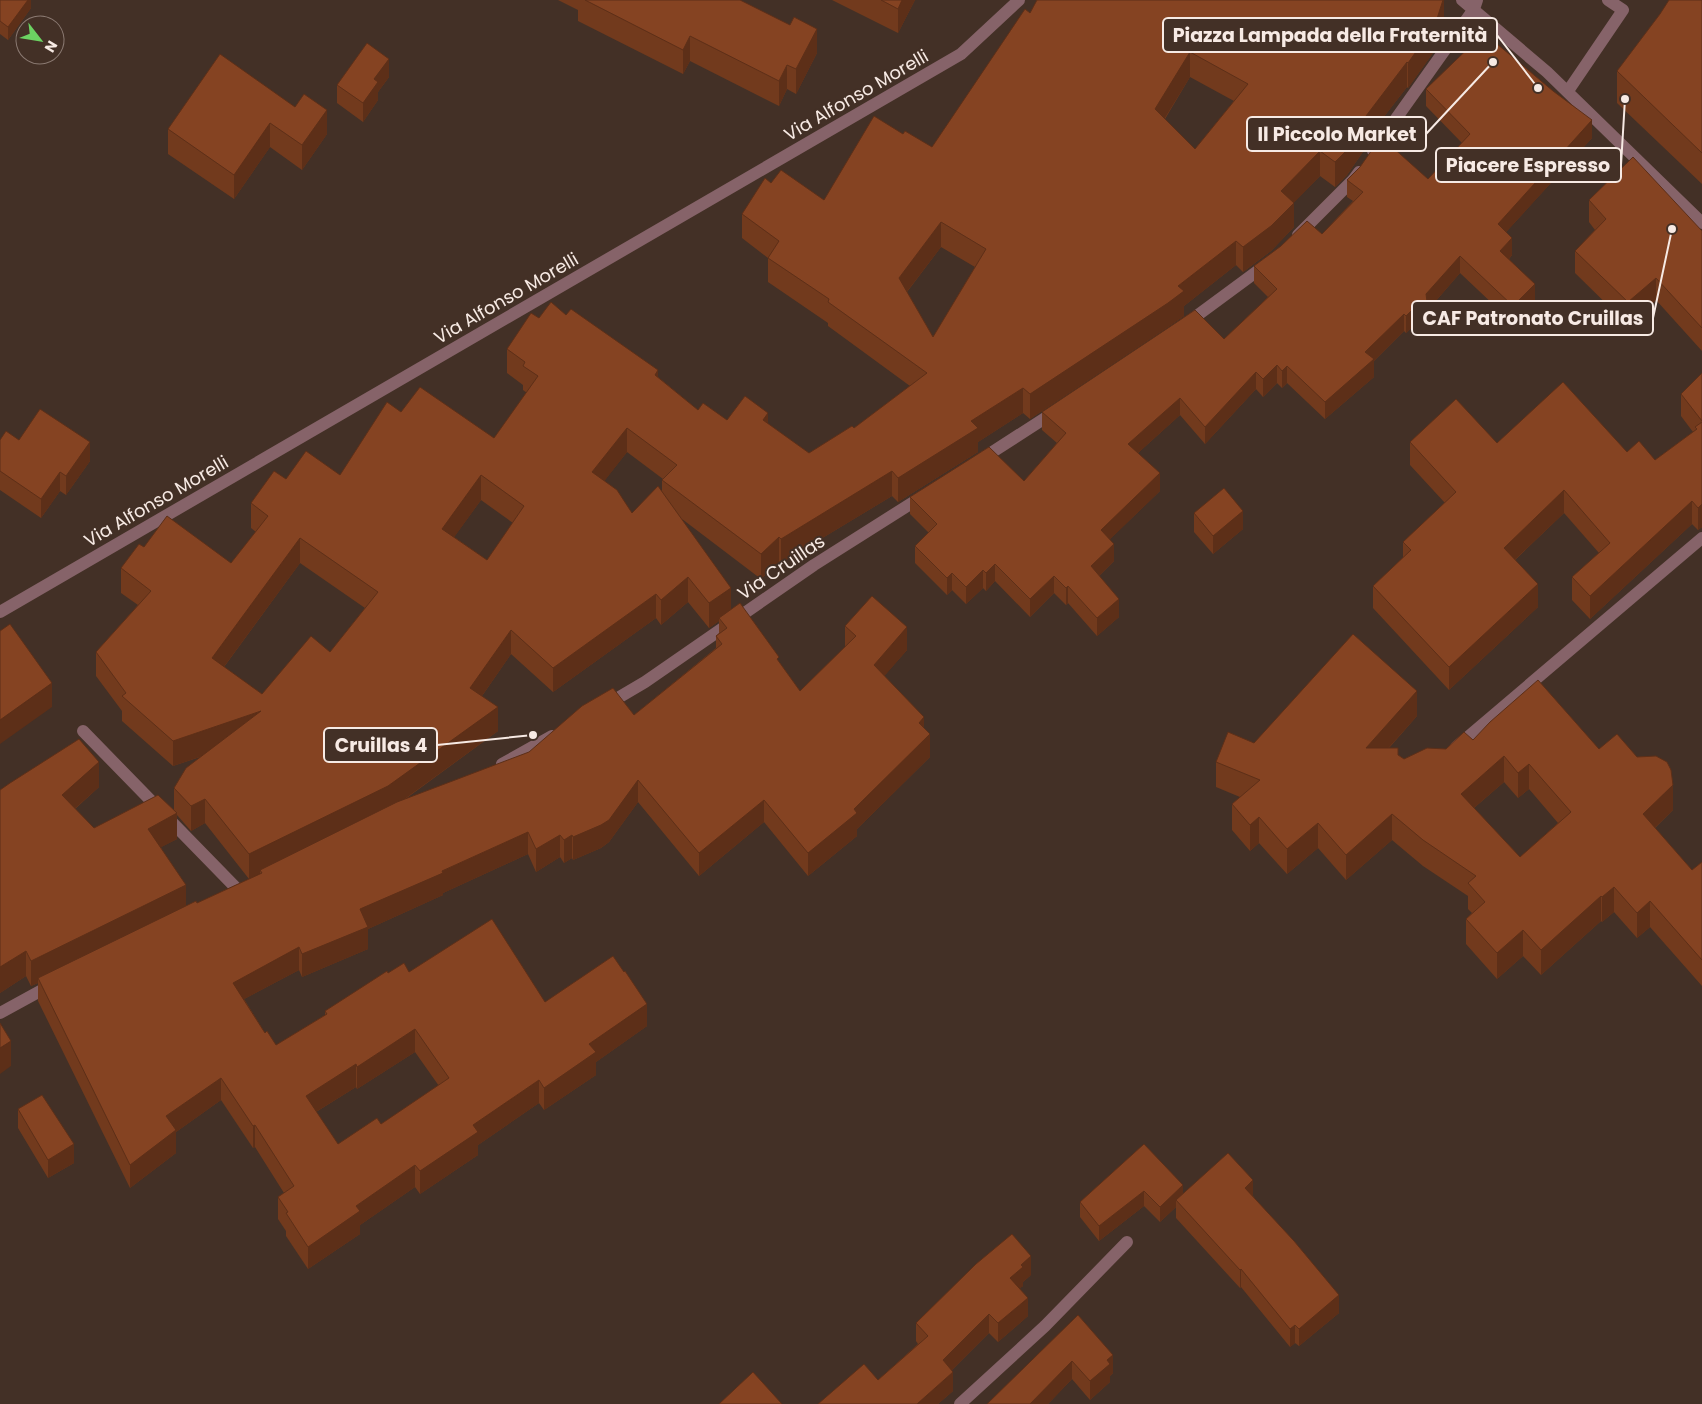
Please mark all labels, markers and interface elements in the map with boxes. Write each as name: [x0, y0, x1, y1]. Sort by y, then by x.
north arrow: [15, 15, 65, 65]
callout: Piazza Lampada della Fraternità: [1163, 18, 1497, 52]
text: Piazza Lampada della Fraternità: [1173, 22, 1487, 49]
text: N: [40, 37, 62, 56]
street label: Via Alfonso Morelli: [779, 43, 933, 147]
callout: Il Piccolo Market: [1247, 117, 1426, 151]
text: Il Piccolo Market: [1257, 121, 1417, 148]
callout: Piacere Espresso: [1436, 148, 1621, 182]
text: Piacere Espresso: [1446, 152, 1610, 179]
street label: Via Alfonso Morelli: [429, 246, 583, 350]
callout: CAF Patronato Cruillas: [1412, 301, 1653, 335]
text: CAF Patronato Cruillas: [1423, 305, 1643, 332]
street label: Via Alfonso Morelli: [79, 449, 233, 553]
street label: Via Cruillas: [732, 529, 830, 605]
callout: Cruillas 4: [324, 728, 437, 762]
text: Cruillas 4: [335, 732, 427, 759]

